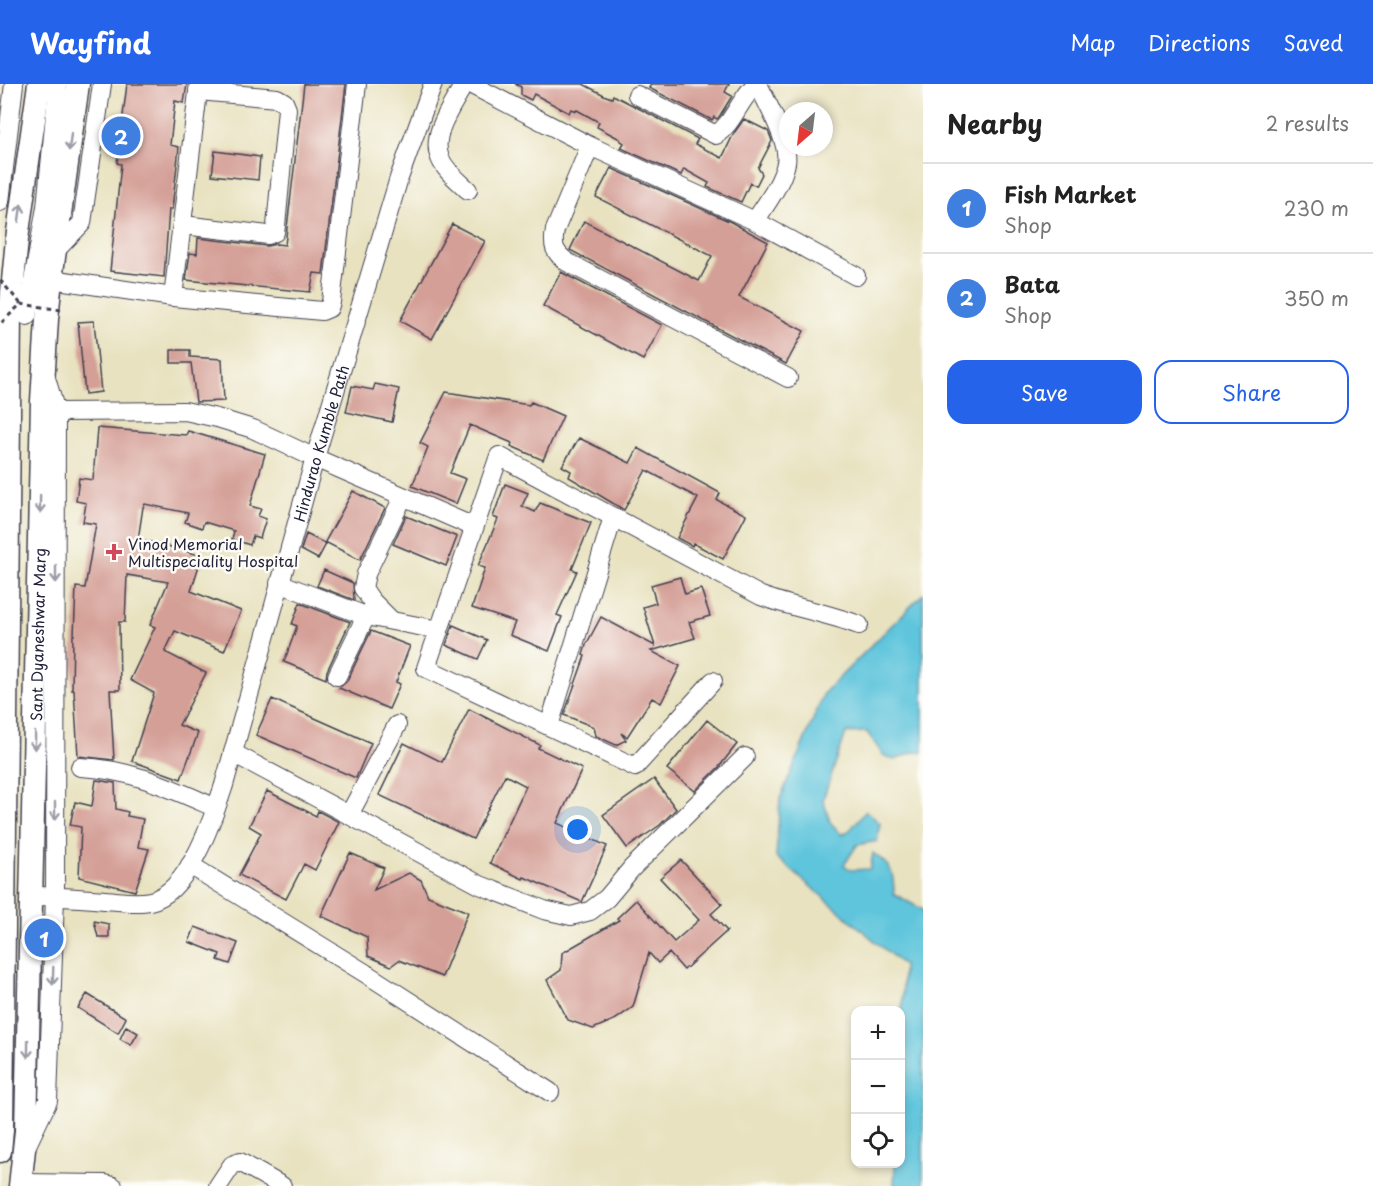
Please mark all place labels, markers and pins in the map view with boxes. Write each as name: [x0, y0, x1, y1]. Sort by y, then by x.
pin: 2: [102, 113, 140, 158]
place label: Vinod Memorial Multispeciality Hospital: [128, 532, 298, 572]
marker: Vinod Memorial Multispeciality Hospital: [105, 543, 123, 561]
pin: 1: [24, 916, 63, 960]

